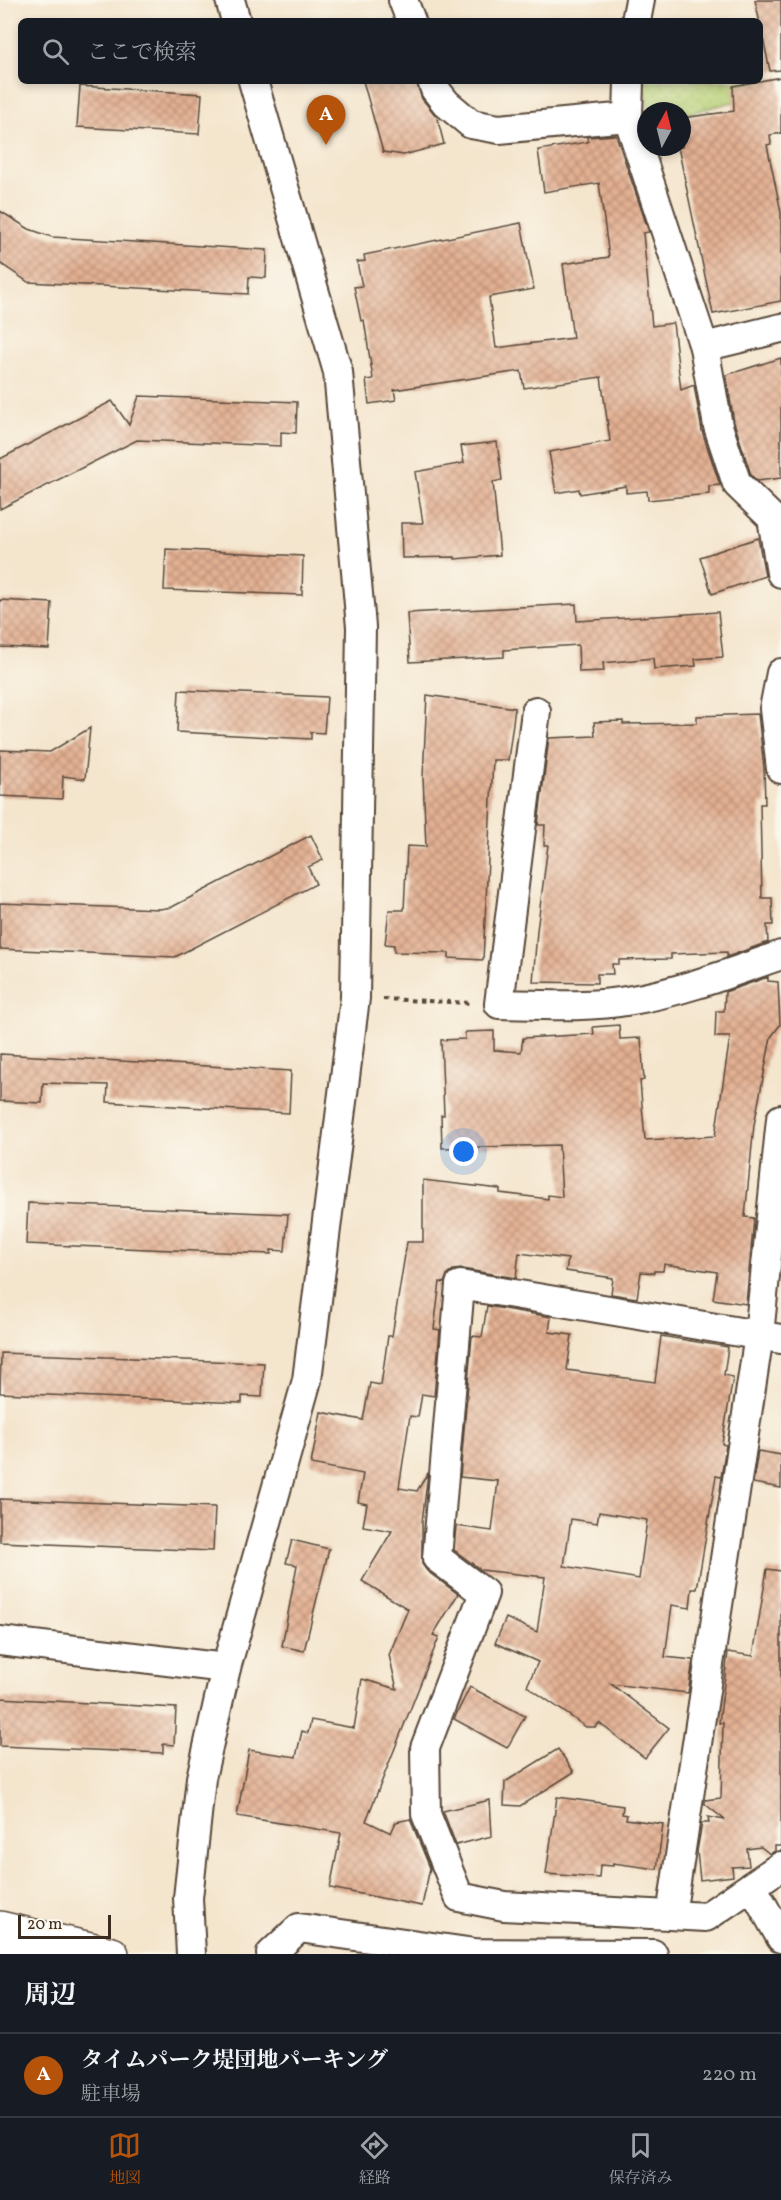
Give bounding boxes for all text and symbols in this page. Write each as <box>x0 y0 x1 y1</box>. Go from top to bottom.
search box <box>18 18 763 84</box>
icon: search <box>39 35 72 68</box>
text: ここで検索 <box>87 38 197 69</box>
pin: A <box>306 96 346 145</box>
north arrow <box>637 102 691 156</box>
your location <box>449 1137 478 1166</box>
scale bar <box>18 1912 111 1940</box>
text: 20 m <box>27 1914 62 1936</box>
text: 周辺 <box>24 1978 76 2014</box>
text: タイムパーク堤団地パーキング <box>81 2046 388 2077</box>
text: A <box>36 2061 51 2089</box>
text: 220 m <box>702 2061 757 2089</box>
text: 駐車場 <box>81 2081 141 2109</box>
tab: 地図 <box>108 2129 141 2190</box>
tab: 経路 <box>358 2129 391 2190</box>
tab: 保存済み <box>608 2129 672 2190</box>

